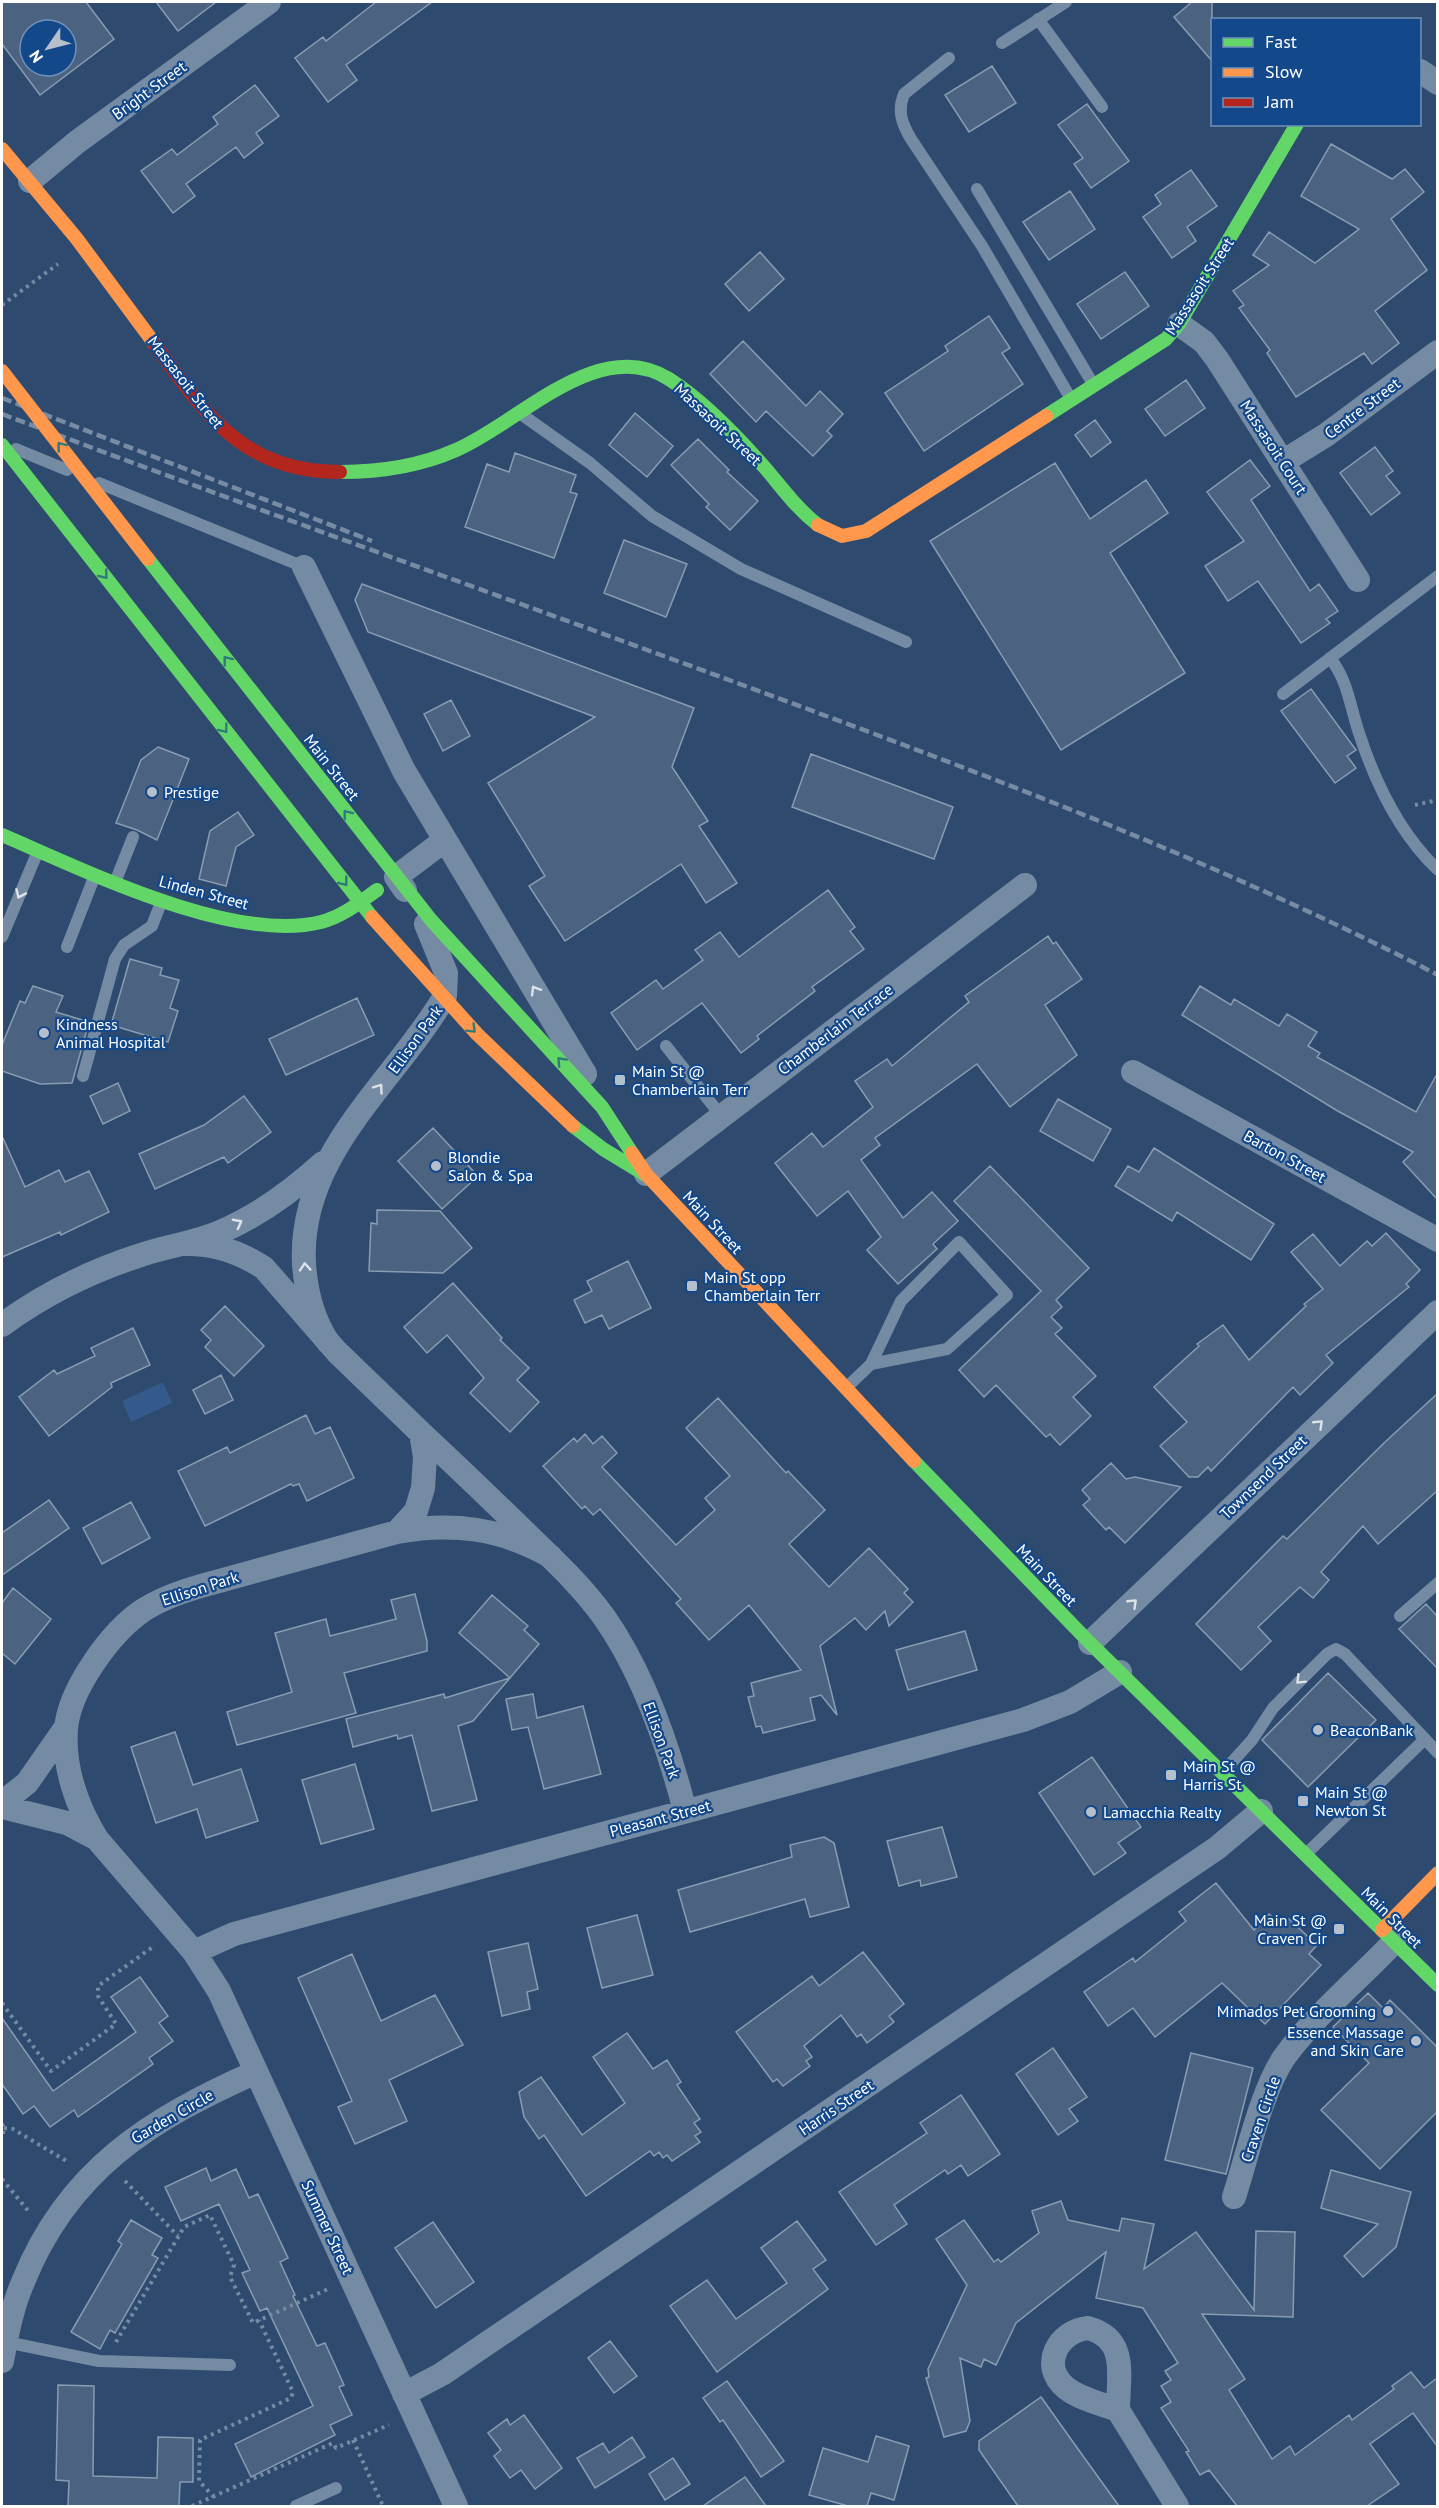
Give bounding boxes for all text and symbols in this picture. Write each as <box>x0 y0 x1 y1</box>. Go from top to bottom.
north arrow <box>18 18 78 78</box>
legend <box>1211 18 1421 126</box>
text: Fast <box>1265 30 1297 53</box>
text: N <box>25 47 47 67</box>
street label: Bright Street <box>108 56 191 124</box>
text: Slow <box>1265 60 1303 83</box>
text: Jam <box>1264 90 1294 113</box>
street label: Massasoit Street <box>1160 233 1238 338</box>
street label: Massasoit Street <box>144 332 229 433</box>
street label: Centre Street <box>1320 373 1404 443</box>
street label: Massasoit Street <box>670 378 766 470</box>
street label: Massasoit Court <box>1236 396 1312 498</box>
one-way arrow <box>57 442 68 453</box>
one-way arrow <box>97 568 108 579</box>
one-way arrow <box>224 656 235 667</box>
one-way arrow <box>216 722 227 733</box>
street label: Main Street <box>300 730 364 805</box>
place label: Prestige <box>164 782 219 802</box>
marker: Prestige <box>145 785 159 799</box>
one-way arrow <box>343 810 354 821</box>
street label: Linden Street <box>157 870 252 914</box>
one-way arrow <box>337 875 348 886</box>
one-way arrow <box>16 887 28 898</box>
street label: Chamberlain Terrace <box>773 979 897 1079</box>
one-way arrow <box>531 986 542 996</box>
street label: Ellison Park <box>383 1001 447 1077</box>
place label: Kindness Animal Hospital <box>56 1014 166 1052</box>
one-way arrow <box>465 1021 476 1032</box>
marker: Kindness Animal Hospital <box>37 1026 51 1040</box>
one-way arrow <box>557 1057 568 1068</box>
place label: Main St @ Chamberlain Terr <box>632 1061 749 1099</box>
marker: Main St @ Chamberlain Terr <box>613 1073 627 1087</box>
one-way arrow <box>372 1083 383 1094</box>
street label: Barton Street <box>1240 1125 1330 1187</box>
place label: Blondie Salon & Spa <box>448 1147 533 1185</box>
marker: Blondie Salon & Spa <box>429 1159 443 1173</box>
street label: Main Street <box>679 1186 748 1258</box>
one-way arrow <box>232 1219 243 1230</box>
one-way arrow <box>299 1262 312 1272</box>
place label: Main St opp Chamberlain Terr <box>704 1267 821 1305</box>
marker: Main St opp Chamberlain Terr <box>685 1279 699 1293</box>
one-way arrow <box>1312 1420 1322 1431</box>
street label: Townsend Street <box>1215 1430 1311 1523</box>
street label: Main Street <box>1012 1540 1082 1611</box>
street label: Ellison Park <box>159 1566 241 1610</box>
one-way arrow <box>1125 1599 1136 1610</box>
one-way arrow <box>1296 1674 1307 1684</box>
street label: Ellison Park <box>639 1699 685 1781</box>
place label: BeaconBank <box>1330 1720 1414 1740</box>
marker: BeaconBank <box>1311 1723 1325 1737</box>
place label: Main St @ Harris St <box>1183 1756 1256 1794</box>
marker: Main St @ Harris St <box>1164 1768 1178 1782</box>
place label: Main St @ Newton St <box>1315 1782 1388 1820</box>
marker: Main St @ Newton St <box>1296 1794 1310 1808</box>
street label: Pleasant Street <box>607 1795 713 1841</box>
place label: Lamacchia Realty <box>1103 1802 1222 1822</box>
marker: Lamacchia Realty <box>1084 1805 1098 1819</box>
street label: Main Street <box>1357 1882 1427 1952</box>
place label: Main St @ Craven Cir <box>1254 1910 1328 1948</box>
marker: Main St @ Craven Cir <box>1332 1922 1346 1936</box>
place label: Mimados Pet Grooming <box>1217 2001 1376 2021</box>
marker: Mimados Pet Grooming <box>1381 2004 1395 2018</box>
place label: Essence Massage and Skin Care <box>1287 2022 1404 2060</box>
marker: Essence Massage and Skin Care <box>1409 2034 1423 2048</box>
street label: Craven Circle <box>1236 2073 1284 2165</box>
street label: Harris Street <box>795 2074 878 2139</box>
street label: Garden Circle <box>127 2084 217 2148</box>
street label: Summer Street <box>297 2177 359 2278</box>

